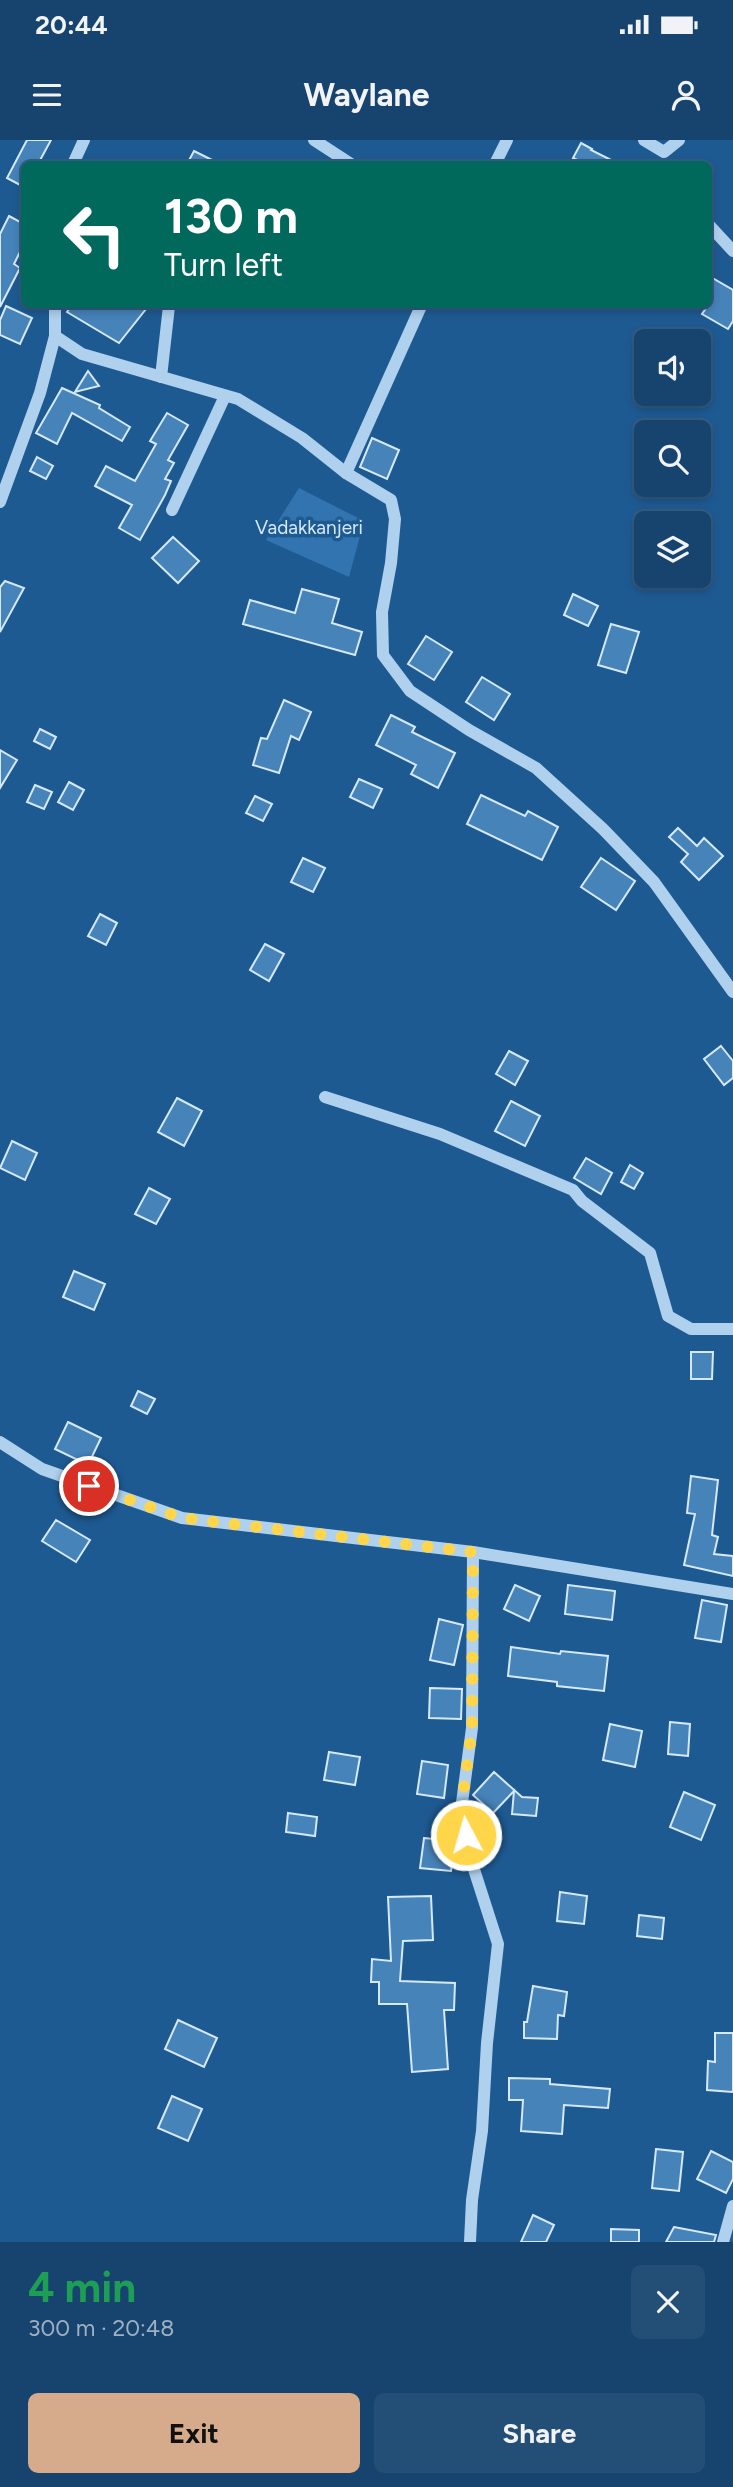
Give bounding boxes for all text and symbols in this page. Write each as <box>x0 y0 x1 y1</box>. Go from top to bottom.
text: 20:44 <box>35 9 108 41</box>
icon: menu <box>28 76 66 114</box>
text: Waylane <box>303 76 430 114</box>
icon: person <box>667 76 705 114</box>
text: 130 m <box>164 186 298 245</box>
icon: left <box>49 189 140 280</box>
text: Turn left <box>164 246 283 284</box>
map controls <box>634 329 711 588</box>
button: sound <box>634 329 711 406</box>
button: search <box>634 420 711 497</box>
button: layers <box>634 511 711 588</box>
park label: Vadakkanjeri <box>255 516 363 539</box>
pin <box>59 1456 119 1516</box>
icon: arrive <box>70 1467 108 1505</box>
position arrow <box>429 1798 503 1872</box>
text: 4 min <box>28 2262 136 2313</box>
button: close <box>631 2265 705 2339</box>
text: 300 m · 20:48 <box>28 2314 174 2342</box>
button: Exit <box>28 2393 360 2473</box>
button: Share <box>374 2393 705 2473</box>

